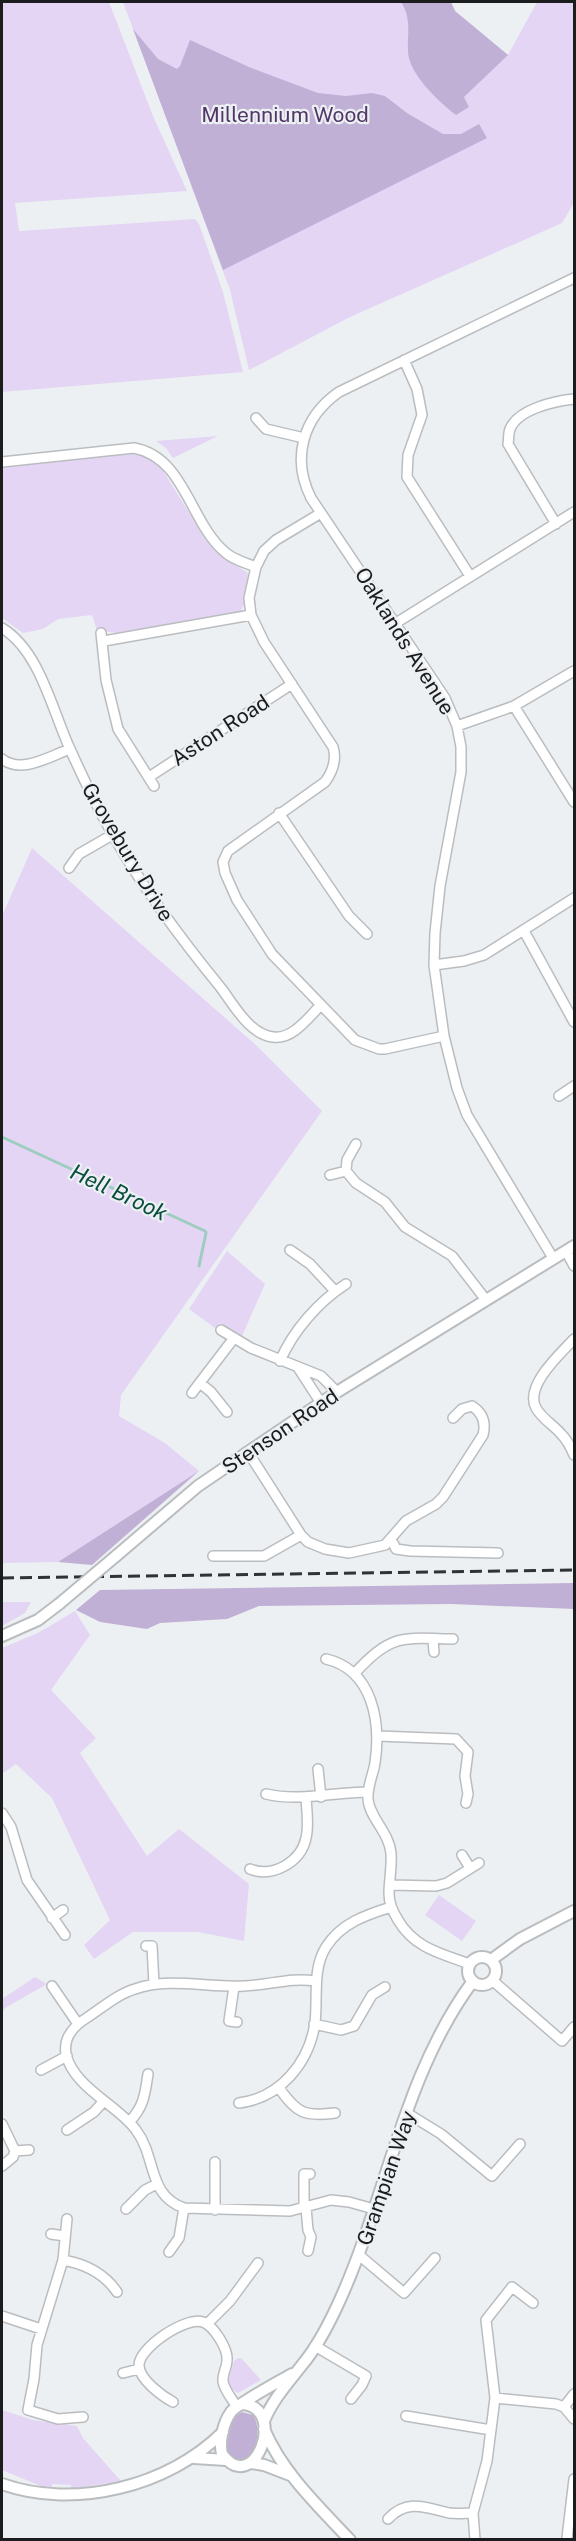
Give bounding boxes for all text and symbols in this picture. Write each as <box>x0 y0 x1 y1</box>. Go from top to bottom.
park label: Millennium Wood <box>201 102 369 127</box>
street label: Oaklands Avenue <box>350 563 460 719</box>
street label: Aston Road <box>166 689 274 771</box>
street label: Grovebury Drive <box>77 778 179 926</box>
water label: Hell Brook <box>66 1158 172 1226</box>
street label: Stenson Road <box>217 1383 343 1479</box>
street label: Grampian Way <box>351 2107 421 2249</box>

